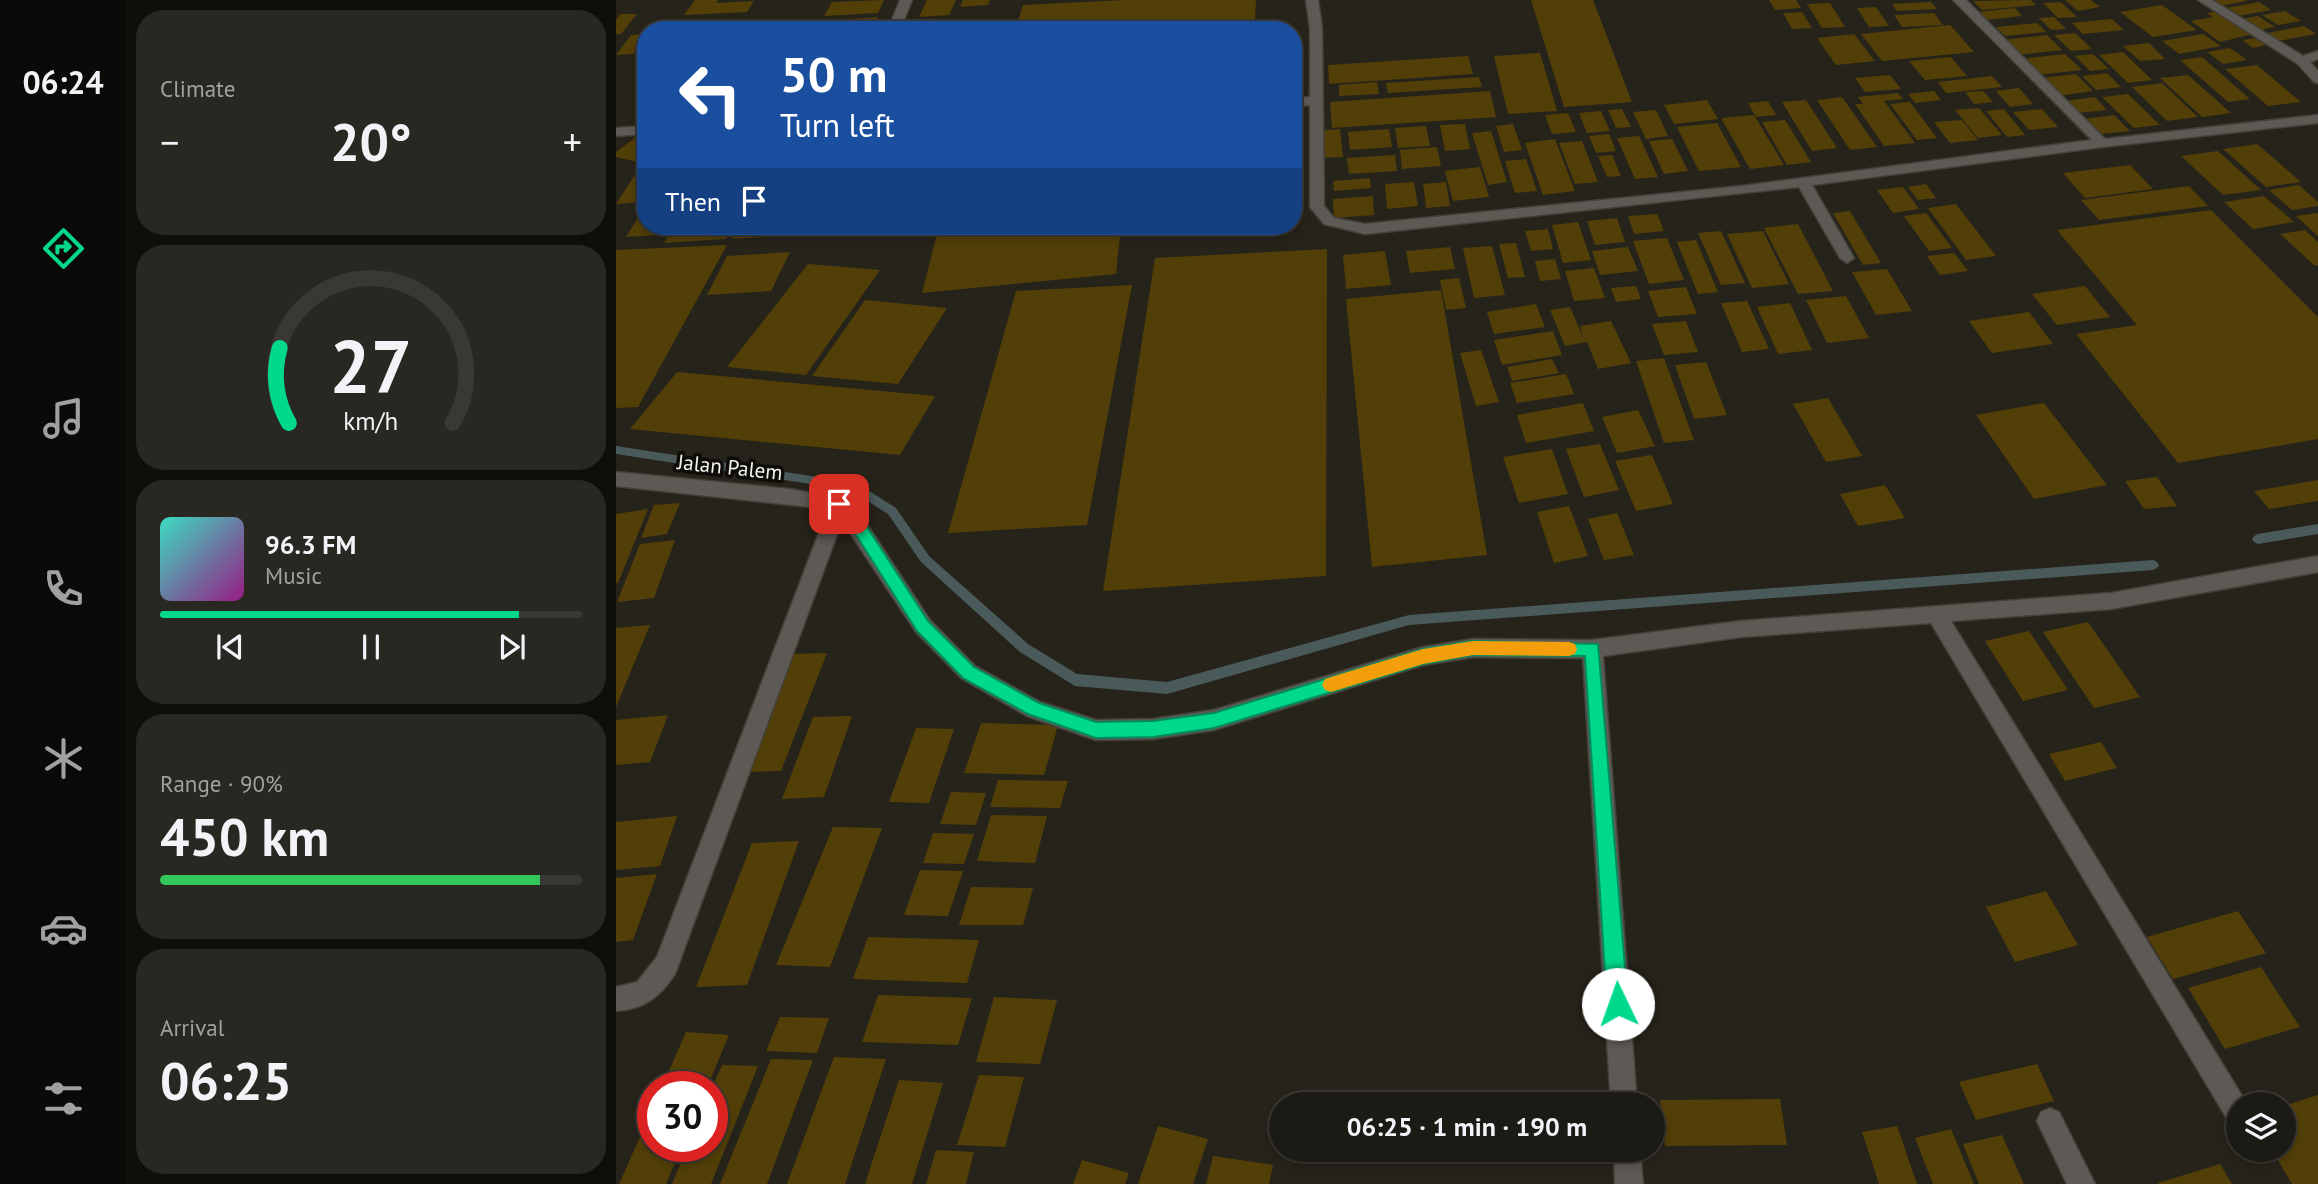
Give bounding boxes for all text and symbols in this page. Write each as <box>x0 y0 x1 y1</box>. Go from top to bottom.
text: 50 m <box>780 42 887 106</box>
icon: left <box>665 49 756 140</box>
text: 06:24 <box>22 61 104 103</box>
text: Climate <box>160 74 235 103</box>
text: Turn left <box>780 104 895 146</box>
text: 20° <box>330 108 412 175</box>
text: − <box>160 117 179 166</box>
text: + <box>563 117 582 166</box>
icon: arrive <box>735 182 773 220</box>
text: Then <box>665 185 721 218</box>
icon: directions <box>39 224 88 273</box>
text: 27 <box>330 320 412 414</box>
icon: music <box>39 394 88 443</box>
text: km/h <box>344 405 398 437</box>
street label: Jalan Palem <box>675 448 784 486</box>
pin <box>809 474 869 534</box>
icon: arrive <box>820 485 858 523</box>
text: 96.3 FM <box>265 528 356 561</box>
text: Music <box>265 561 322 590</box>
icon: phone <box>39 564 88 613</box>
icon: previous <box>211 628 249 666</box>
icon: pause <box>352 628 390 666</box>
icon: next <box>493 628 531 666</box>
icon: climate <box>39 734 88 783</box>
text: Range · 90% <box>160 769 283 798</box>
text: 450 km <box>160 803 329 870</box>
icon: car <box>39 904 88 953</box>
position arrow <box>1581 967 1655 1041</box>
text: Arrival <box>160 1013 224 1042</box>
text: 06:25 <box>160 1047 292 1114</box>
speed limit sign: 30 <box>637 1071 728 1162</box>
icon: filters <box>39 1074 88 1123</box>
map controls <box>2226 1092 2296 1162</box>
button: layers <box>2226 1092 2296 1162</box>
text: 06:25 · 1 min · 190 m <box>1347 1110 1587 1143</box>

